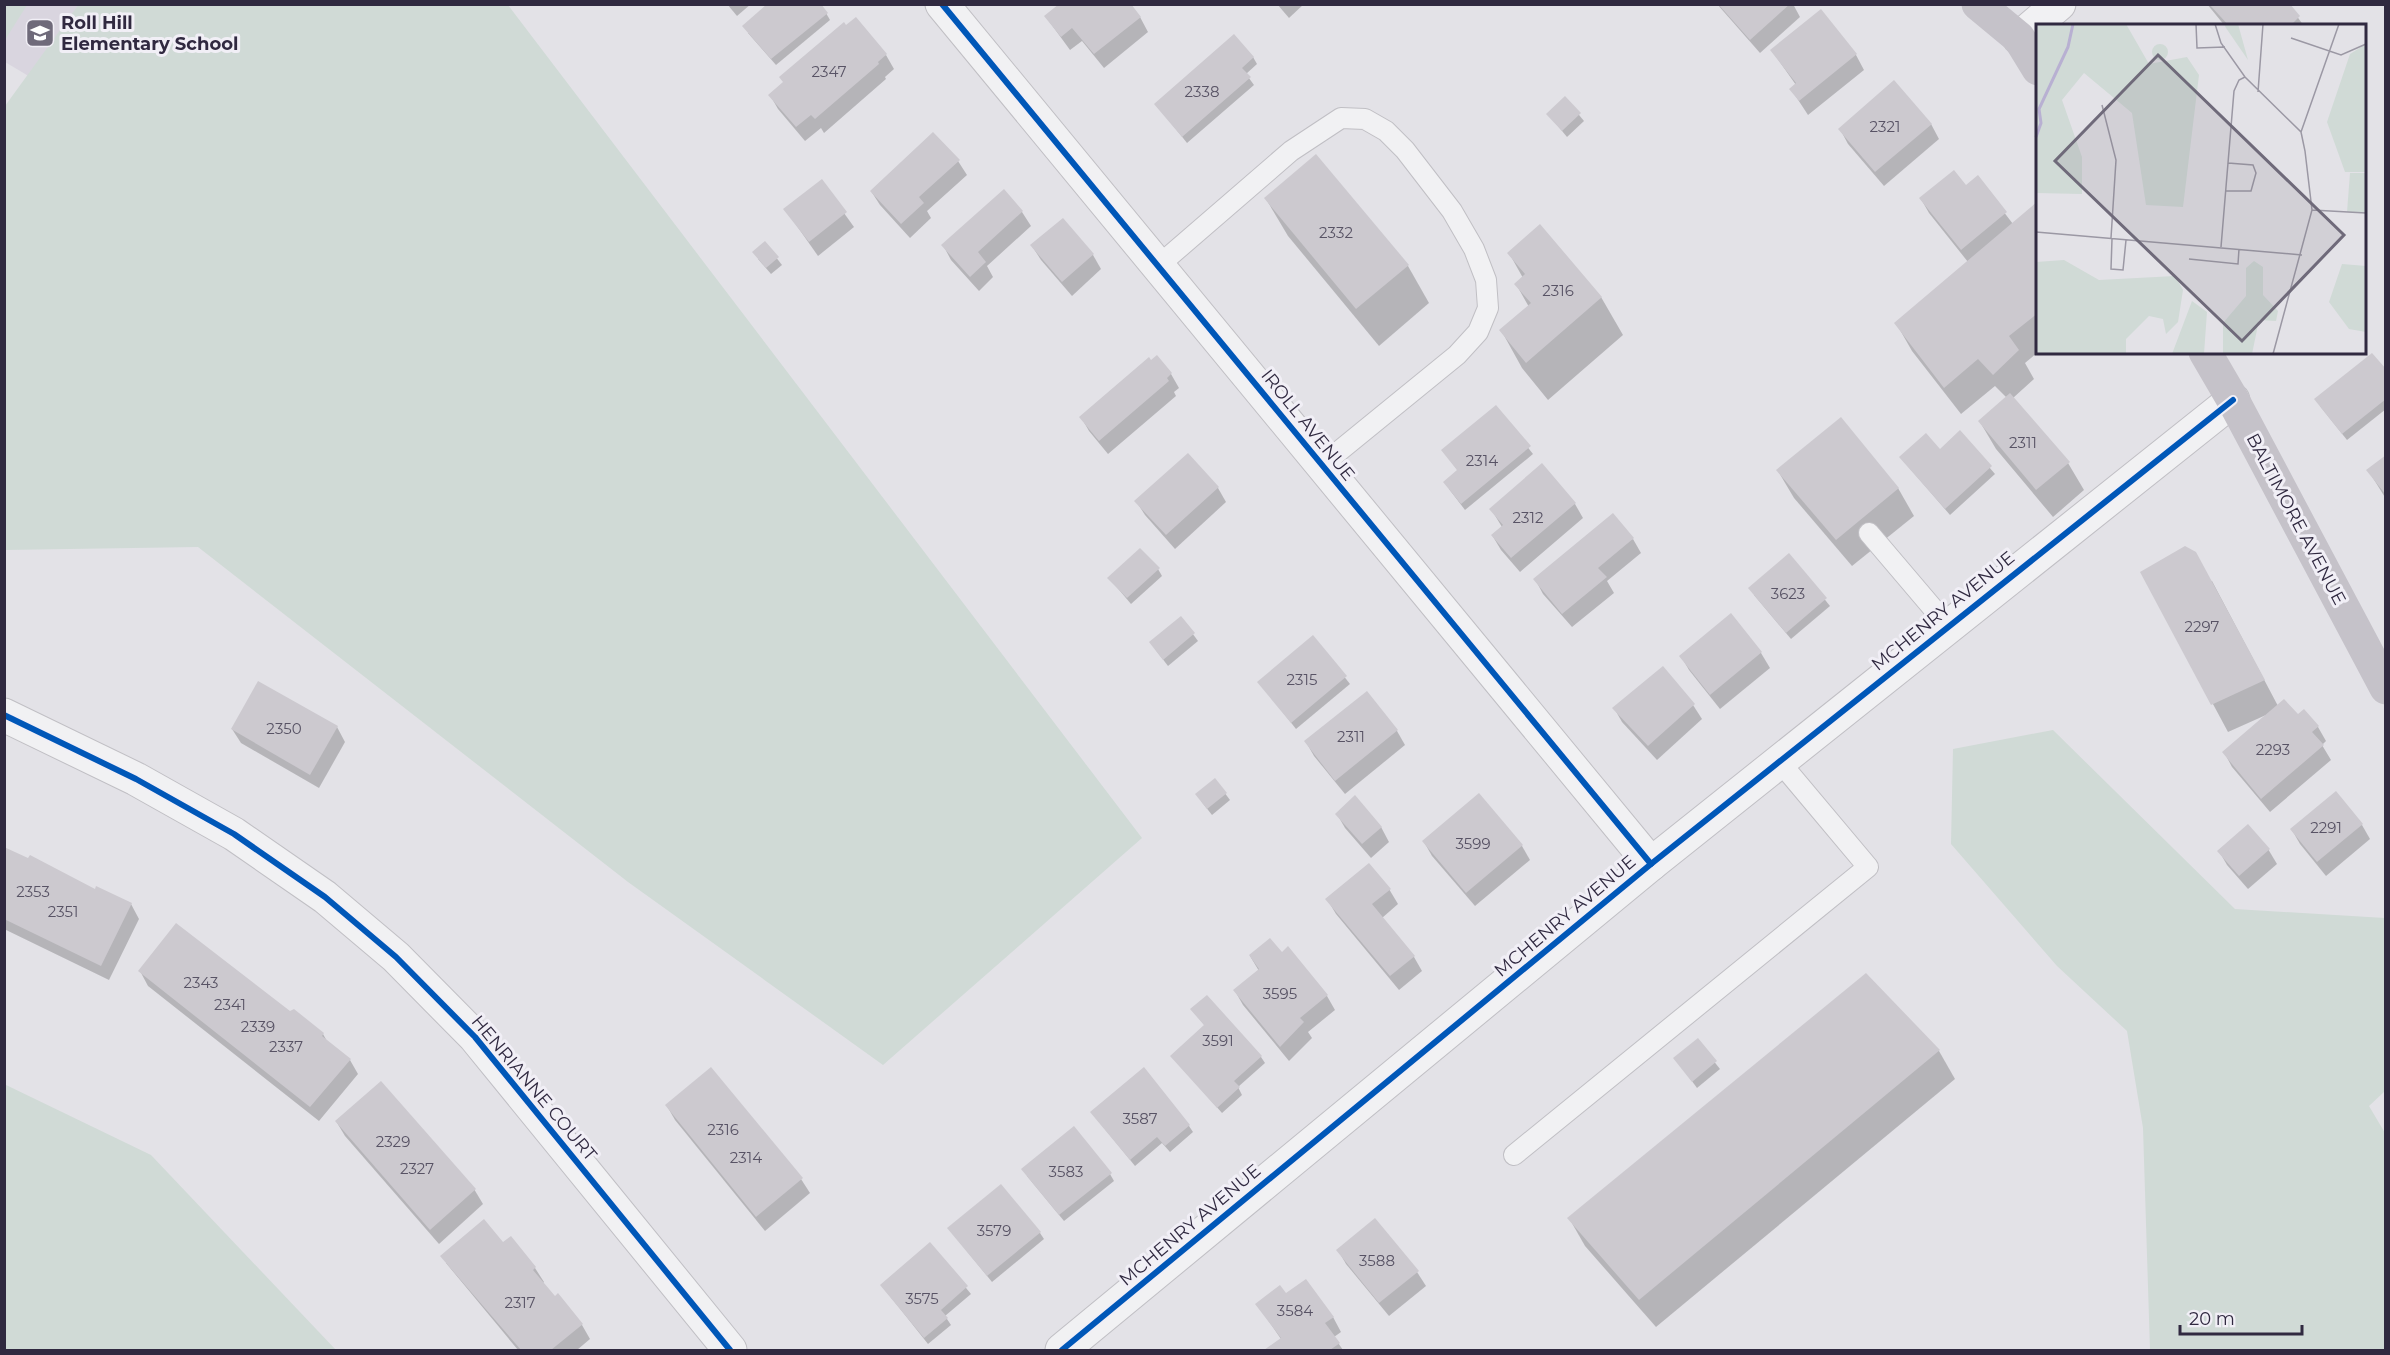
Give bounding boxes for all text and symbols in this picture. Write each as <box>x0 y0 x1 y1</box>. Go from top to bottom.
place label: Roll Hill Elementary School <box>61 12 238 55</box>
school or university icon: Roll Hill Elementary School <box>24 17 56 49</box>
inset map <box>2036 24 2366 354</box>
house number: 2347 <box>812 62 847 81</box>
house number: 2338 <box>1185 82 1219 101</box>
house number: 2321 <box>1870 117 1900 136</box>
house number: 2332 <box>1319 223 1353 242</box>
house number: 2316 <box>1542 281 1574 300</box>
street label: IROLL AVENUE <box>1256 365 1360 485</box>
street label: BALTIMORE AVENUE <box>2241 430 2351 608</box>
house number: 2311 <box>2009 433 2037 452</box>
house number: 2314 <box>1466 451 1498 470</box>
house number: 2312 <box>1513 508 1543 527</box>
street label: MCHENRY AVENUE <box>1867 547 2019 675</box>
house number: 3623 <box>1771 584 1805 603</box>
house number: 2297 <box>2185 617 2220 636</box>
house number: 2315 <box>1287 670 1317 689</box>
house number: 2350 <box>266 719 302 738</box>
house number: 2311 <box>1337 727 1365 746</box>
house number: 2293 <box>2256 740 2290 759</box>
house number: 2291 <box>2310 818 2342 837</box>
house number: 3599 <box>1455 834 1491 853</box>
street label: MCHENRY AVENUE <box>1490 850 1640 982</box>
house number: 2353 <box>16 882 50 901</box>
house number: 2351 <box>48 902 78 921</box>
house number: 2343 <box>183 973 219 992</box>
house number: 3595 <box>1263 984 1297 1003</box>
house number: 2341 <box>214 995 246 1014</box>
street label: HENRIANNE COURT <box>467 1011 602 1166</box>
house number: 2339 <box>241 1017 275 1036</box>
house number: 3591 <box>1202 1031 1234 1050</box>
house number: 2337 <box>269 1037 303 1056</box>
house number: 3587 <box>1122 1109 1158 1128</box>
house number: 2316 <box>707 1120 739 1139</box>
house number: 2329 <box>376 1132 410 1151</box>
house number: 2314 <box>730 1148 762 1167</box>
house number: 2327 <box>400 1159 434 1178</box>
street label: MCHENRY AVENUE <box>1115 1159 1265 1291</box>
house number: 3583 <box>1049 1162 1083 1181</box>
house number: 3579 <box>977 1221 1011 1240</box>
house number: 3588 <box>1359 1251 1395 1270</box>
house number: 3575 <box>905 1289 939 1308</box>
house number: 2317 <box>504 1293 536 1312</box>
scale bar <box>2180 1298 2302 1336</box>
house number: 3584 <box>1277 1301 1313 1320</box>
text: 20 m <box>2189 1308 2235 1330</box>

